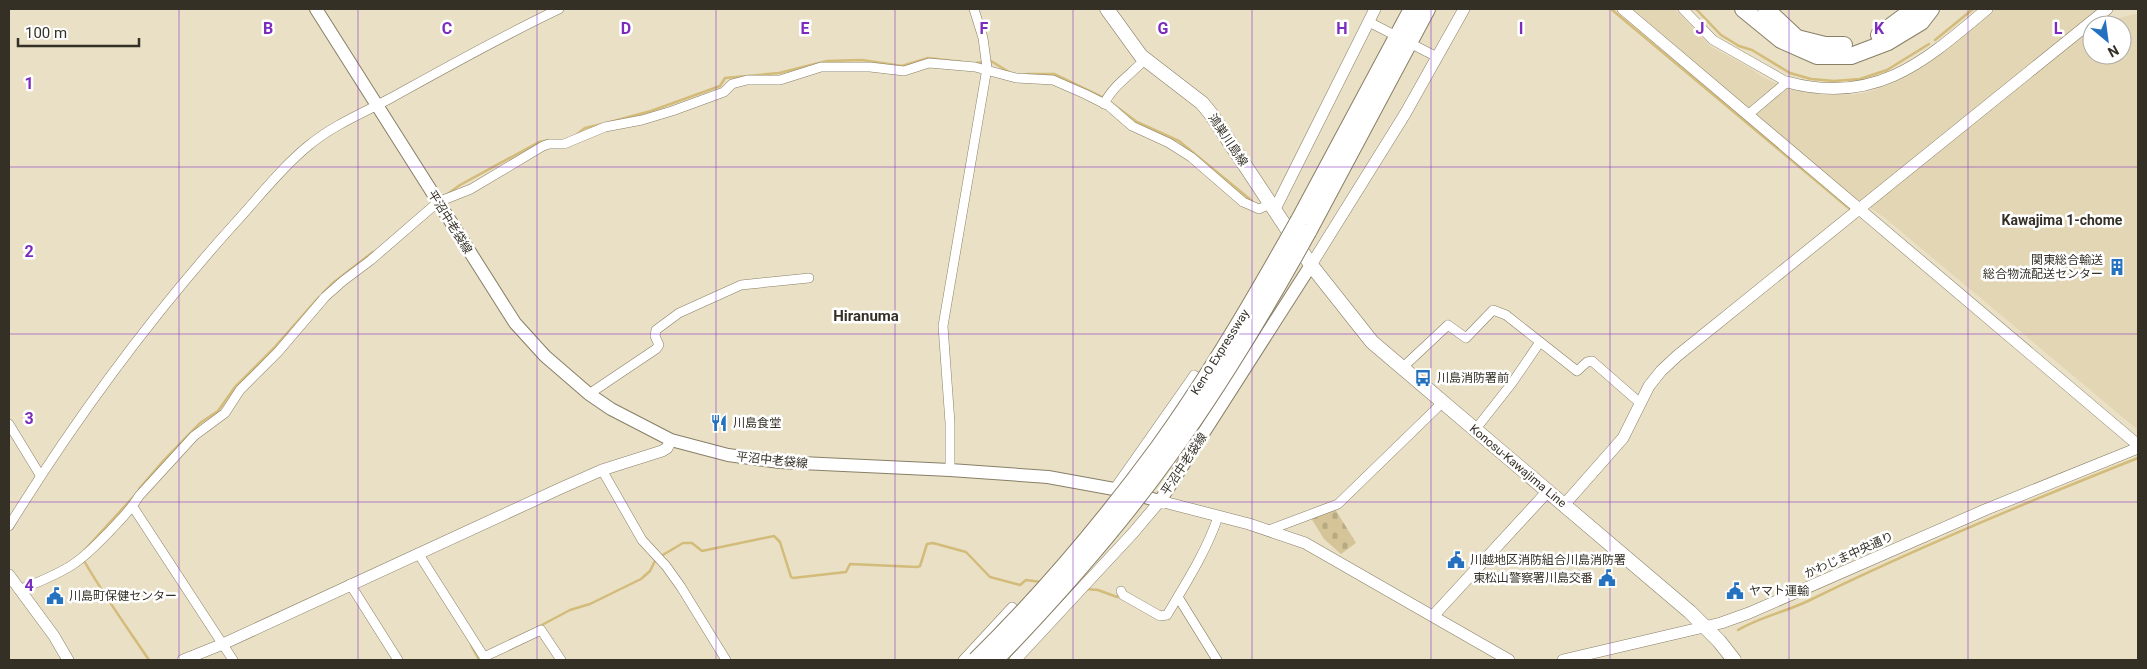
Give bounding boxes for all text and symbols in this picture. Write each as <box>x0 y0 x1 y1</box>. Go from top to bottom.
scale bar <box>18 15 139 47</box>
north arrow <box>2082 15 2132 65</box>
text: B <box>263 19 273 38</box>
text: C <box>442 19 452 38</box>
text: D <box>621 19 631 38</box>
text: E <box>801 19 810 38</box>
text: F <box>980 19 989 38</box>
text: G <box>1158 19 1169 38</box>
text: H <box>1336 19 1348 38</box>
text: I <box>1519 19 1523 38</box>
text: J <box>1696 19 1704 38</box>
text: K <box>1874 19 1885 38</box>
text: L <box>2054 19 2063 38</box>
text: 100 m <box>25 24 67 42</box>
text: N <box>2105 42 2122 61</box>
text: 1 <box>24 74 34 93</box>
street label: 鴻巣川島線 <box>1205 111 1251 169</box>
street label: 平沼中老袋線 <box>425 188 475 256</box>
district label: Kawajima 1-chome <box>2002 212 2123 228</box>
text: 2 <box>24 242 34 261</box>
place label: 関東総合輸送 総合物流配送センター <box>1983 253 2103 281</box>
building icon: 関東総合輸送 総合物流配送センター <box>2107 257 2127 277</box>
street label: Ken-O Expressway <box>1188 306 1252 397</box>
district label: Hiranuma <box>833 307 899 325</box>
bus stop icon: 川島消防署前 <box>1413 368 1433 388</box>
place label: 川島消防署前 <box>1437 371 1509 385</box>
text: 3 <box>24 409 34 428</box>
restaurant icon: 川島食堂 <box>709 413 729 433</box>
place label: 川島食堂 <box>733 416 781 430</box>
street label: Konosu-Kawajima Line <box>1467 422 1569 510</box>
street label: 平沼中老袋線 <box>1158 430 1210 498</box>
street label: 平沼中老袋線 <box>735 449 809 471</box>
street label: かわじま中央通り <box>1802 529 1896 581</box>
public building icon: 川越地区消防組合川島消防署 <box>1446 550 1466 570</box>
place label: 川越地区消防組合川島消防署 <box>1470 553 1626 567</box>
public building icon: 東松山警察署川島交番 <box>1597 568 1617 588</box>
place label: 東松山警察署川島交番 <box>1473 571 1593 585</box>
text: 4 <box>24 576 34 595</box>
public building icon: ヤマト運輸 <box>1725 581 1745 601</box>
place label: ヤマト運輸 <box>1749 584 1809 598</box>
public building icon: 川島町保健センター <box>45 586 65 606</box>
place label: 川島町保健センター <box>69 589 177 603</box>

